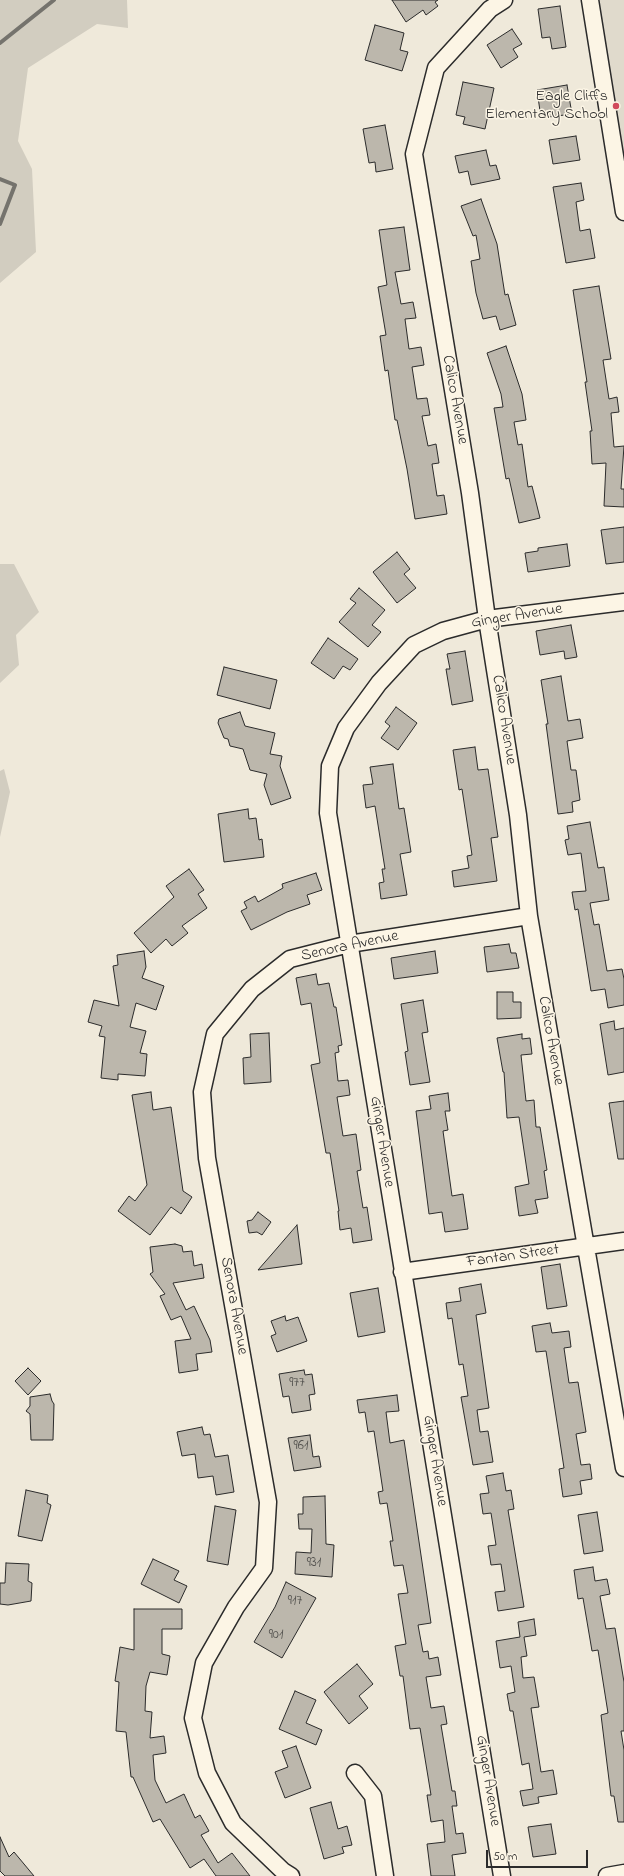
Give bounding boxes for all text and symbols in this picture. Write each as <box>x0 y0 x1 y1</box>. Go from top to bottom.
place label: Eagle Cliffs Elementary School <box>485 87 608 125</box>
marker: Eagle Cliffs Elementary School <box>611 101 621 111</box>
street label: Calico Avenue <box>437 354 471 446</box>
street label: Ginger Avenue <box>470 600 564 634</box>
street label: Calico Avenue <box>486 674 520 766</box>
street label: Senora Avenue <box>300 927 400 967</box>
street label: Calico Avenue <box>533 995 567 1087</box>
street label: Ginger Avenue <box>364 1095 398 1189</box>
street label: Fantan Street <box>466 1241 560 1273</box>
street label: Senora Avenue <box>215 1256 251 1356</box>
house number: 977 <box>289 1376 305 1392</box>
street label: Ginger Avenue <box>417 1414 451 1508</box>
house number: 961 <box>294 1439 308 1455</box>
house number: 931 <box>307 1556 321 1572</box>
house number: 917 <box>288 1594 302 1610</box>
house number: 901 <box>269 1628 283 1644</box>
street label: Ginger Avenue <box>470 1734 504 1828</box>
scale bar <box>488 1842 590 1868</box>
text: 50 m <box>493 1848 517 1866</box>

